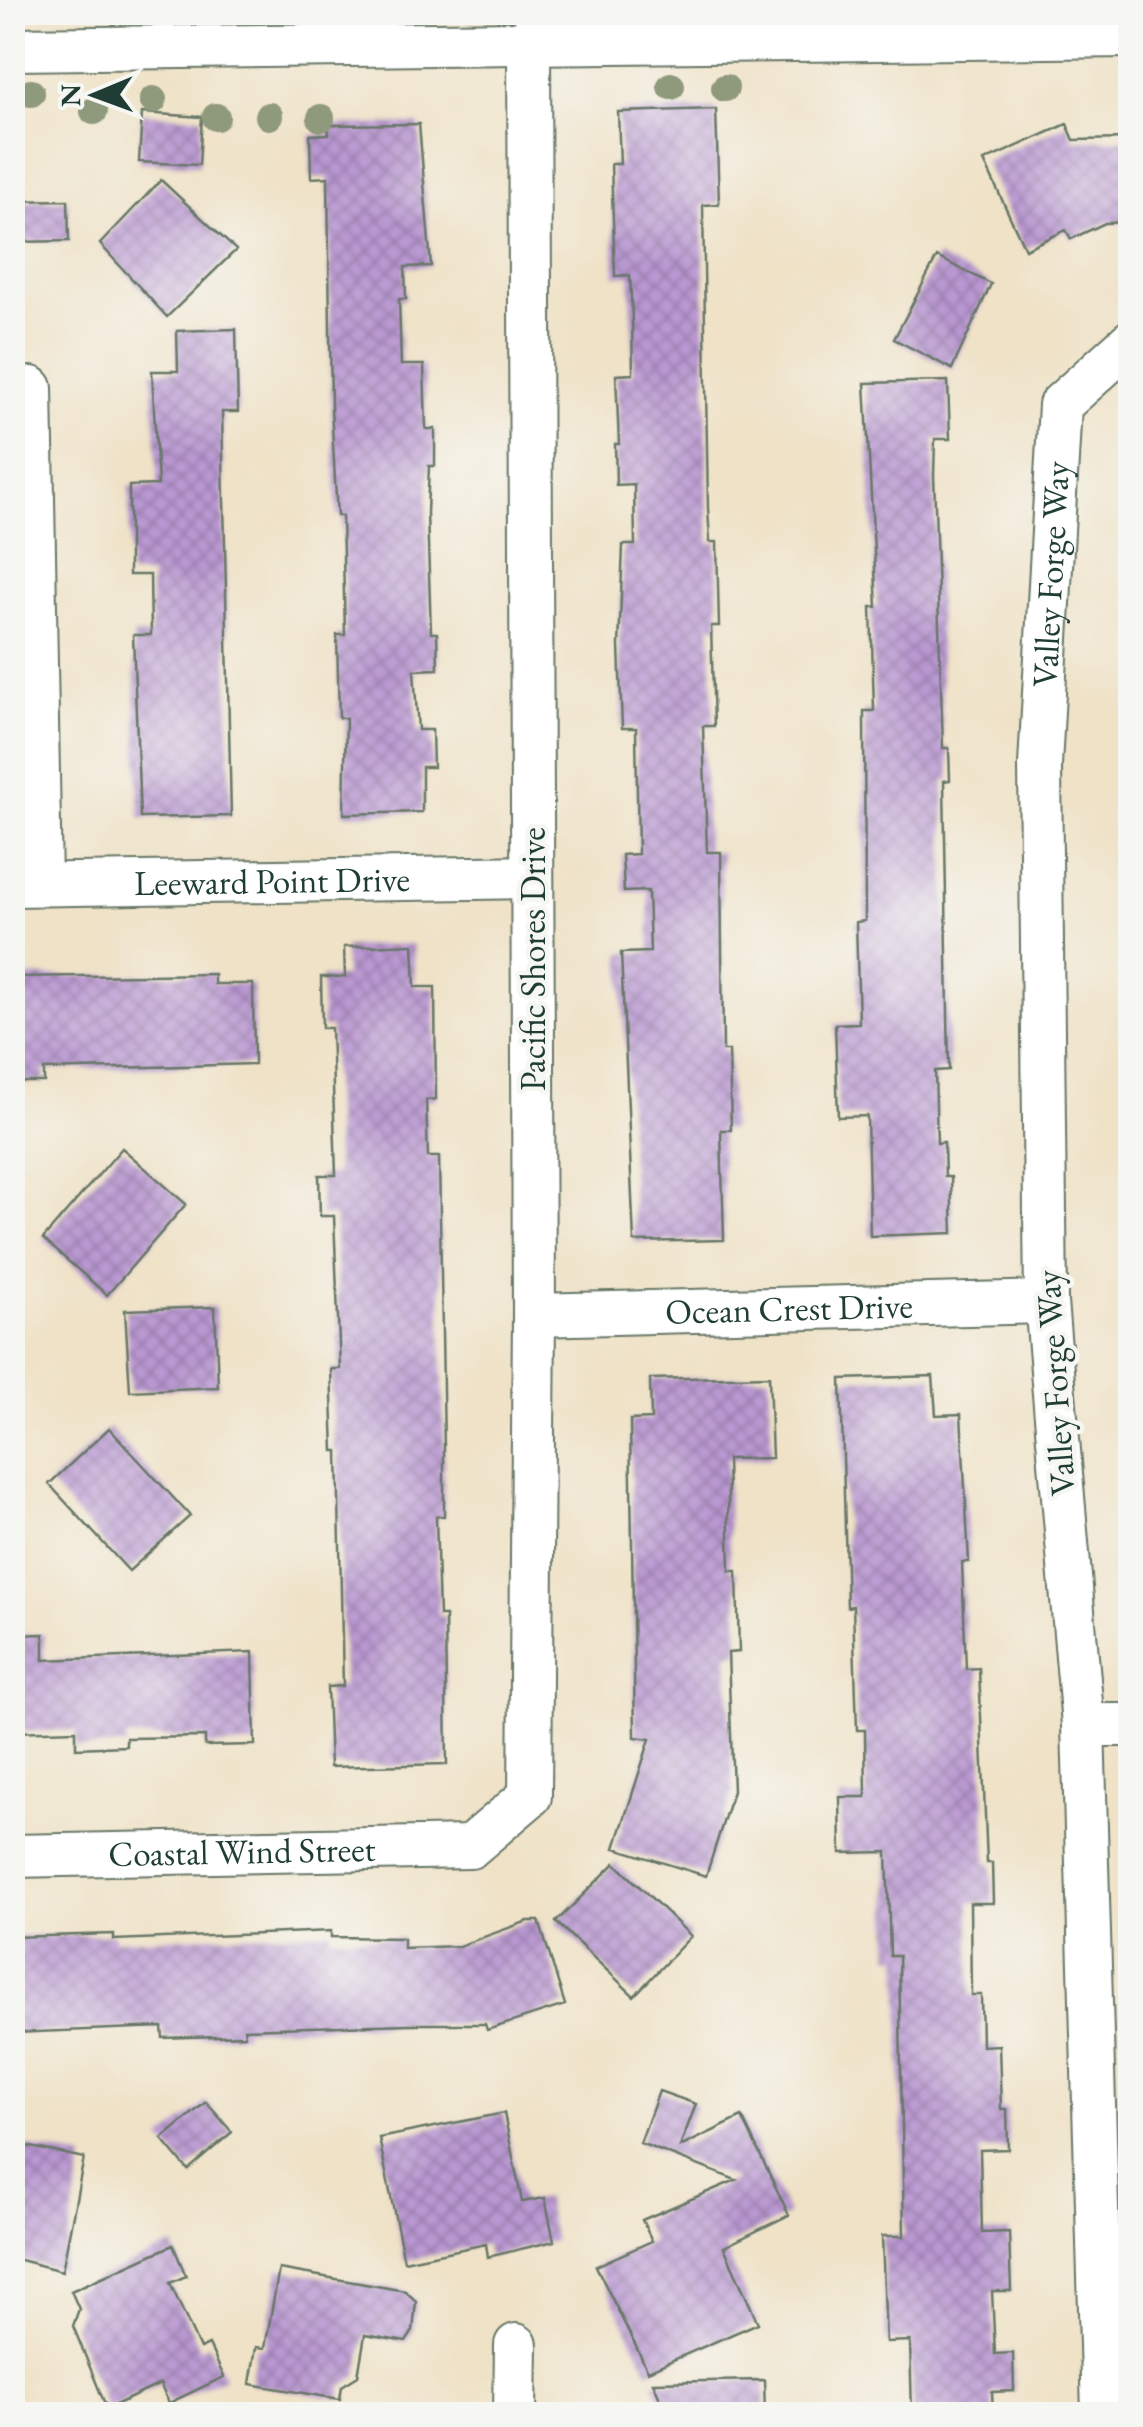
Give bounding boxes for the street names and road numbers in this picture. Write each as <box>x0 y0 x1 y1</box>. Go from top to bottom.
street label: Valley Forge Way <box>1021 459 1079 688</box>
street label: Pacific Shores Drive <box>510 827 555 1091</box>
street label: Leeward Point Drive <box>134 856 410 905</box>
street label: Valley Forge Way <box>1024 1268 1085 1497</box>
street label: Ocean Crest Drive <box>665 1282 913 1334</box>
street label: Coastal Wind Street <box>108 1826 376 1876</box>

